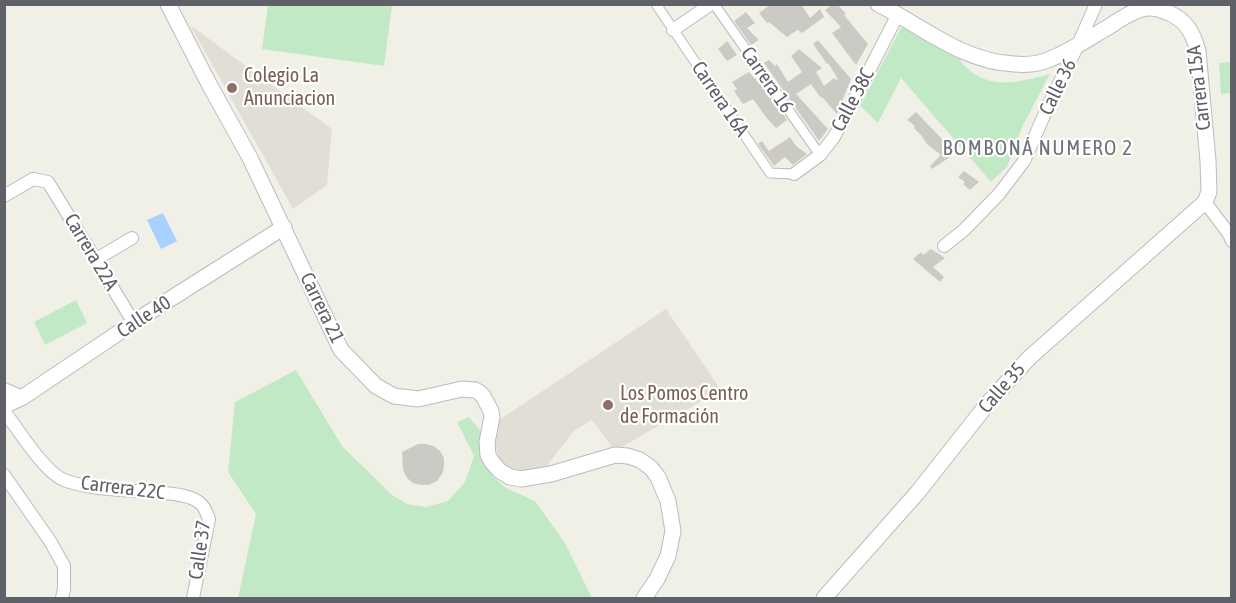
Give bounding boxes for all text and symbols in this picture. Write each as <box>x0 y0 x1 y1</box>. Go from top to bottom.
street label: Carrera 16 <box>736 42 798 118</box>
street label: Carrera 15A <box>1182 44 1216 132</box>
street label: Calle 36 <box>1034 55 1082 119</box>
street label: Carrera 16A <box>686 57 754 141</box>
place label: Colegio La Anunciacion <box>244 64 335 111</box>
street label: Calle 38C <box>826 64 880 136</box>
marker: Colegio La Anunciacion <box>225 81 239 95</box>
district label: BOMBONÁ NUMERO 2 <box>942 135 1134 161</box>
street label: Carrera 22A <box>59 209 123 295</box>
street label: Carrera 21 <box>295 269 349 347</box>
street label: Calle 40 <box>113 291 175 343</box>
street label: Calle 35 <box>973 358 1031 418</box>
place label: Los Pomos Centro de Formación <box>620 382 748 429</box>
marker: Los Pomos Centro de Formación <box>601 398 615 412</box>
street label: Carrera 22C <box>80 471 166 505</box>
street label: Calle 37 <box>184 519 216 581</box>

